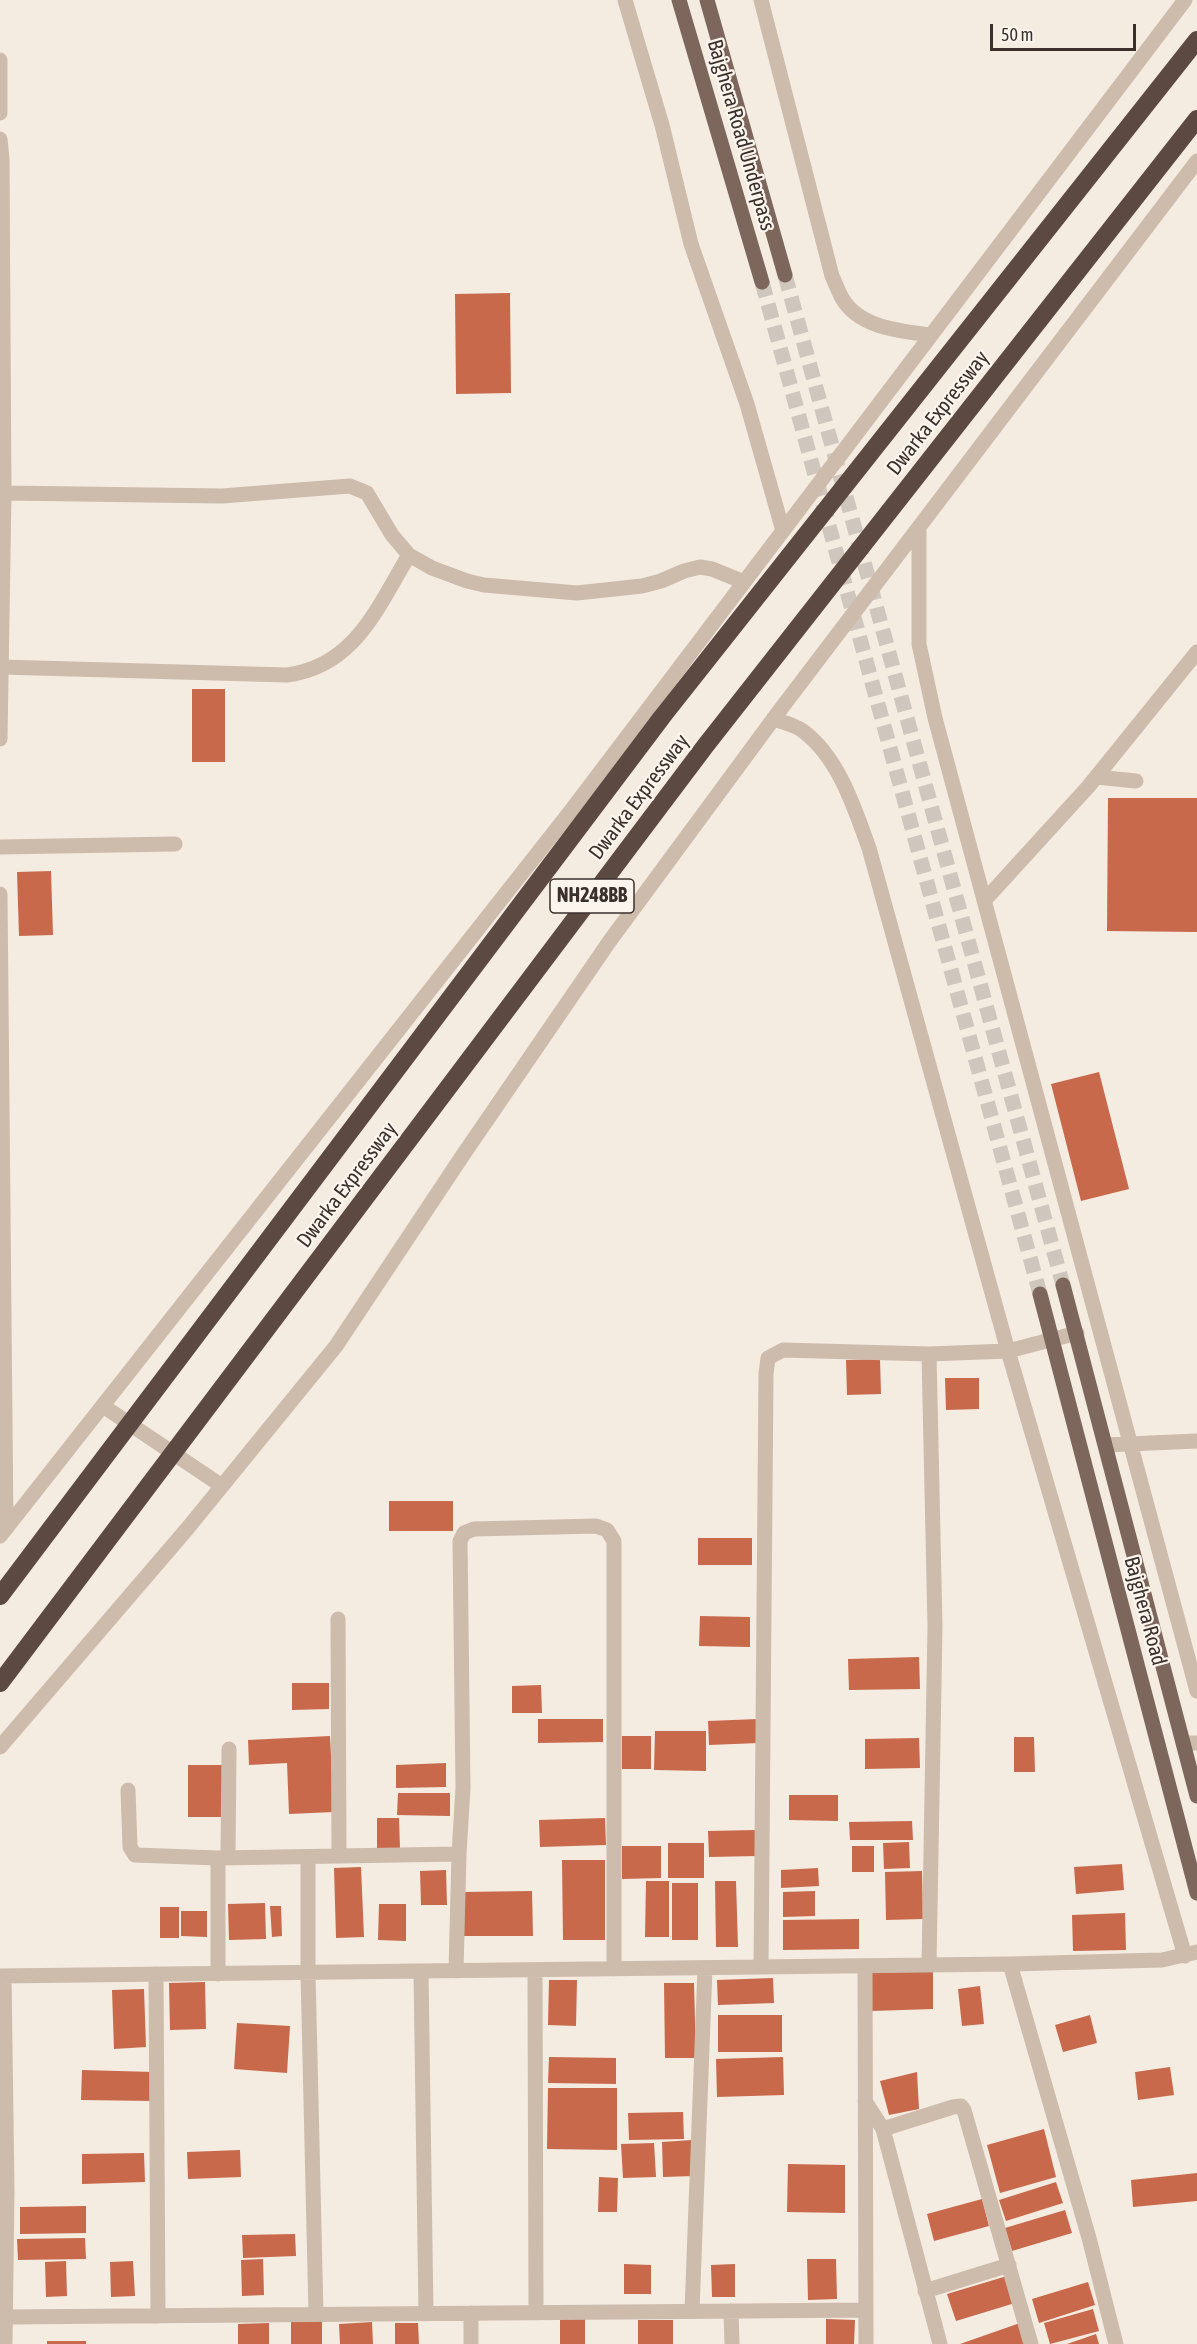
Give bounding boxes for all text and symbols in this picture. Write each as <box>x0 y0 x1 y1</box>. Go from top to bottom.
scale bar <box>993 12 1138 50</box>
text: 50 m <box>1001 24 1033 45</box>
street label: Bajghera Road Underpass <box>702 37 780 233</box>
street label: Dwarka Expressway <box>882 346 994 480</box>
street label: Dwarka Expressway <box>584 729 694 865</box>
road number: NH248BB <box>550 879 634 913</box>
street label: Dwarka Expressway <box>292 1117 402 1253</box>
street label: Bajghera Road <box>1118 1554 1172 1668</box>

